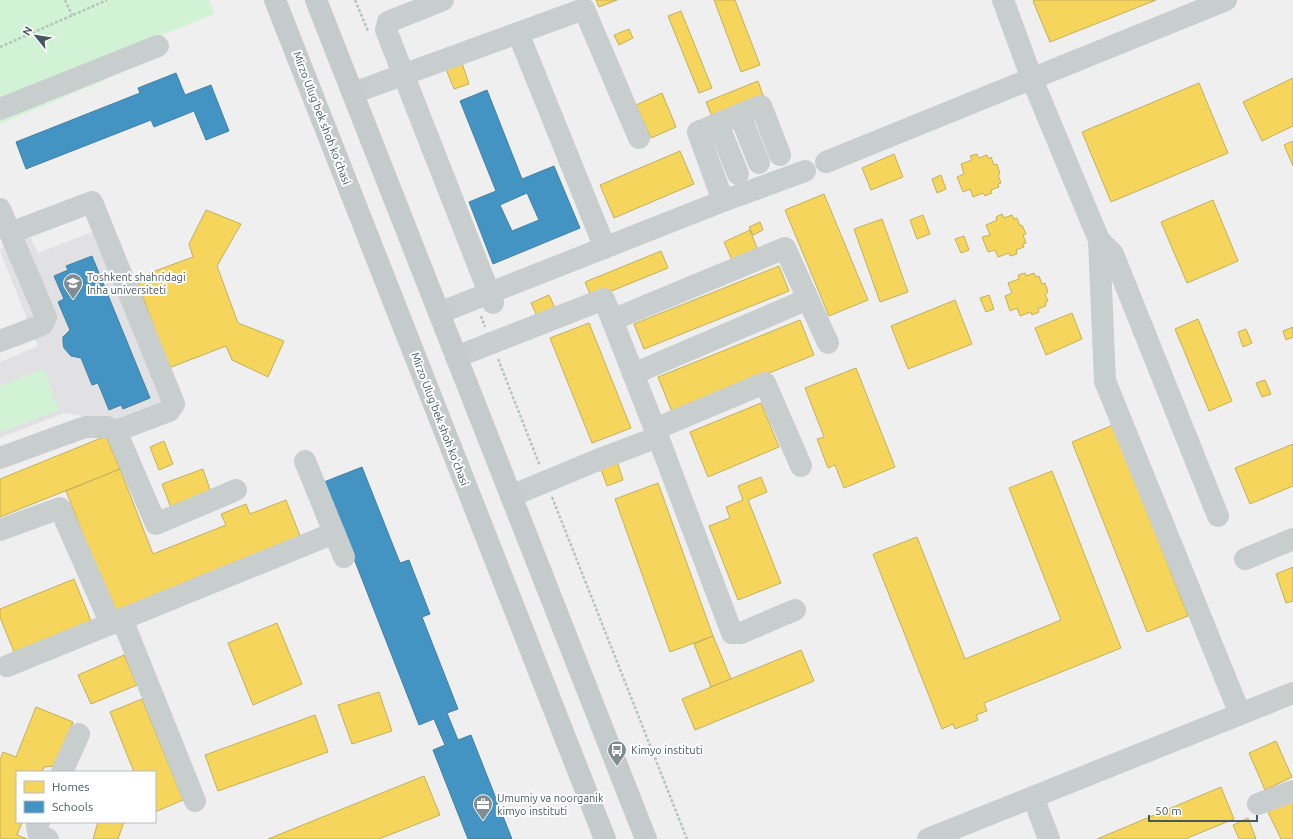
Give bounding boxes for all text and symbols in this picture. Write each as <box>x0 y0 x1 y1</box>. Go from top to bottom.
north arrow <box>16 16 56 56</box>
text: N <box>20 24 35 38</box>
street label: Mirzo Ulug'bek shoh ko'chasi <box>291 50 353 186</box>
place label: Toshkent shahridagi Inha universiteti <box>87 271 186 296</box>
school or university icon: Toshkent shahridagi Inha universiteti <box>62 272 84 300</box>
street label: Mirzo Ulug'bek shoh ko'chasi <box>409 351 471 487</box>
bus stop icon: Kimyo instituti <box>606 739 628 767</box>
place label: Kimyo instituti <box>631 744 703 756</box>
legend <box>16 771 156 823</box>
text: Homes <box>52 780 90 793</box>
place label: Umumiy va noorganik kimyo instituti <box>497 792 604 817</box>
office icon: Umumiy va noorganik kimyo instituti <box>472 793 494 821</box>
scale bar <box>1149 797 1257 823</box>
text: Schools <box>52 800 93 813</box>
text: 50 m <box>1155 804 1182 817</box>

